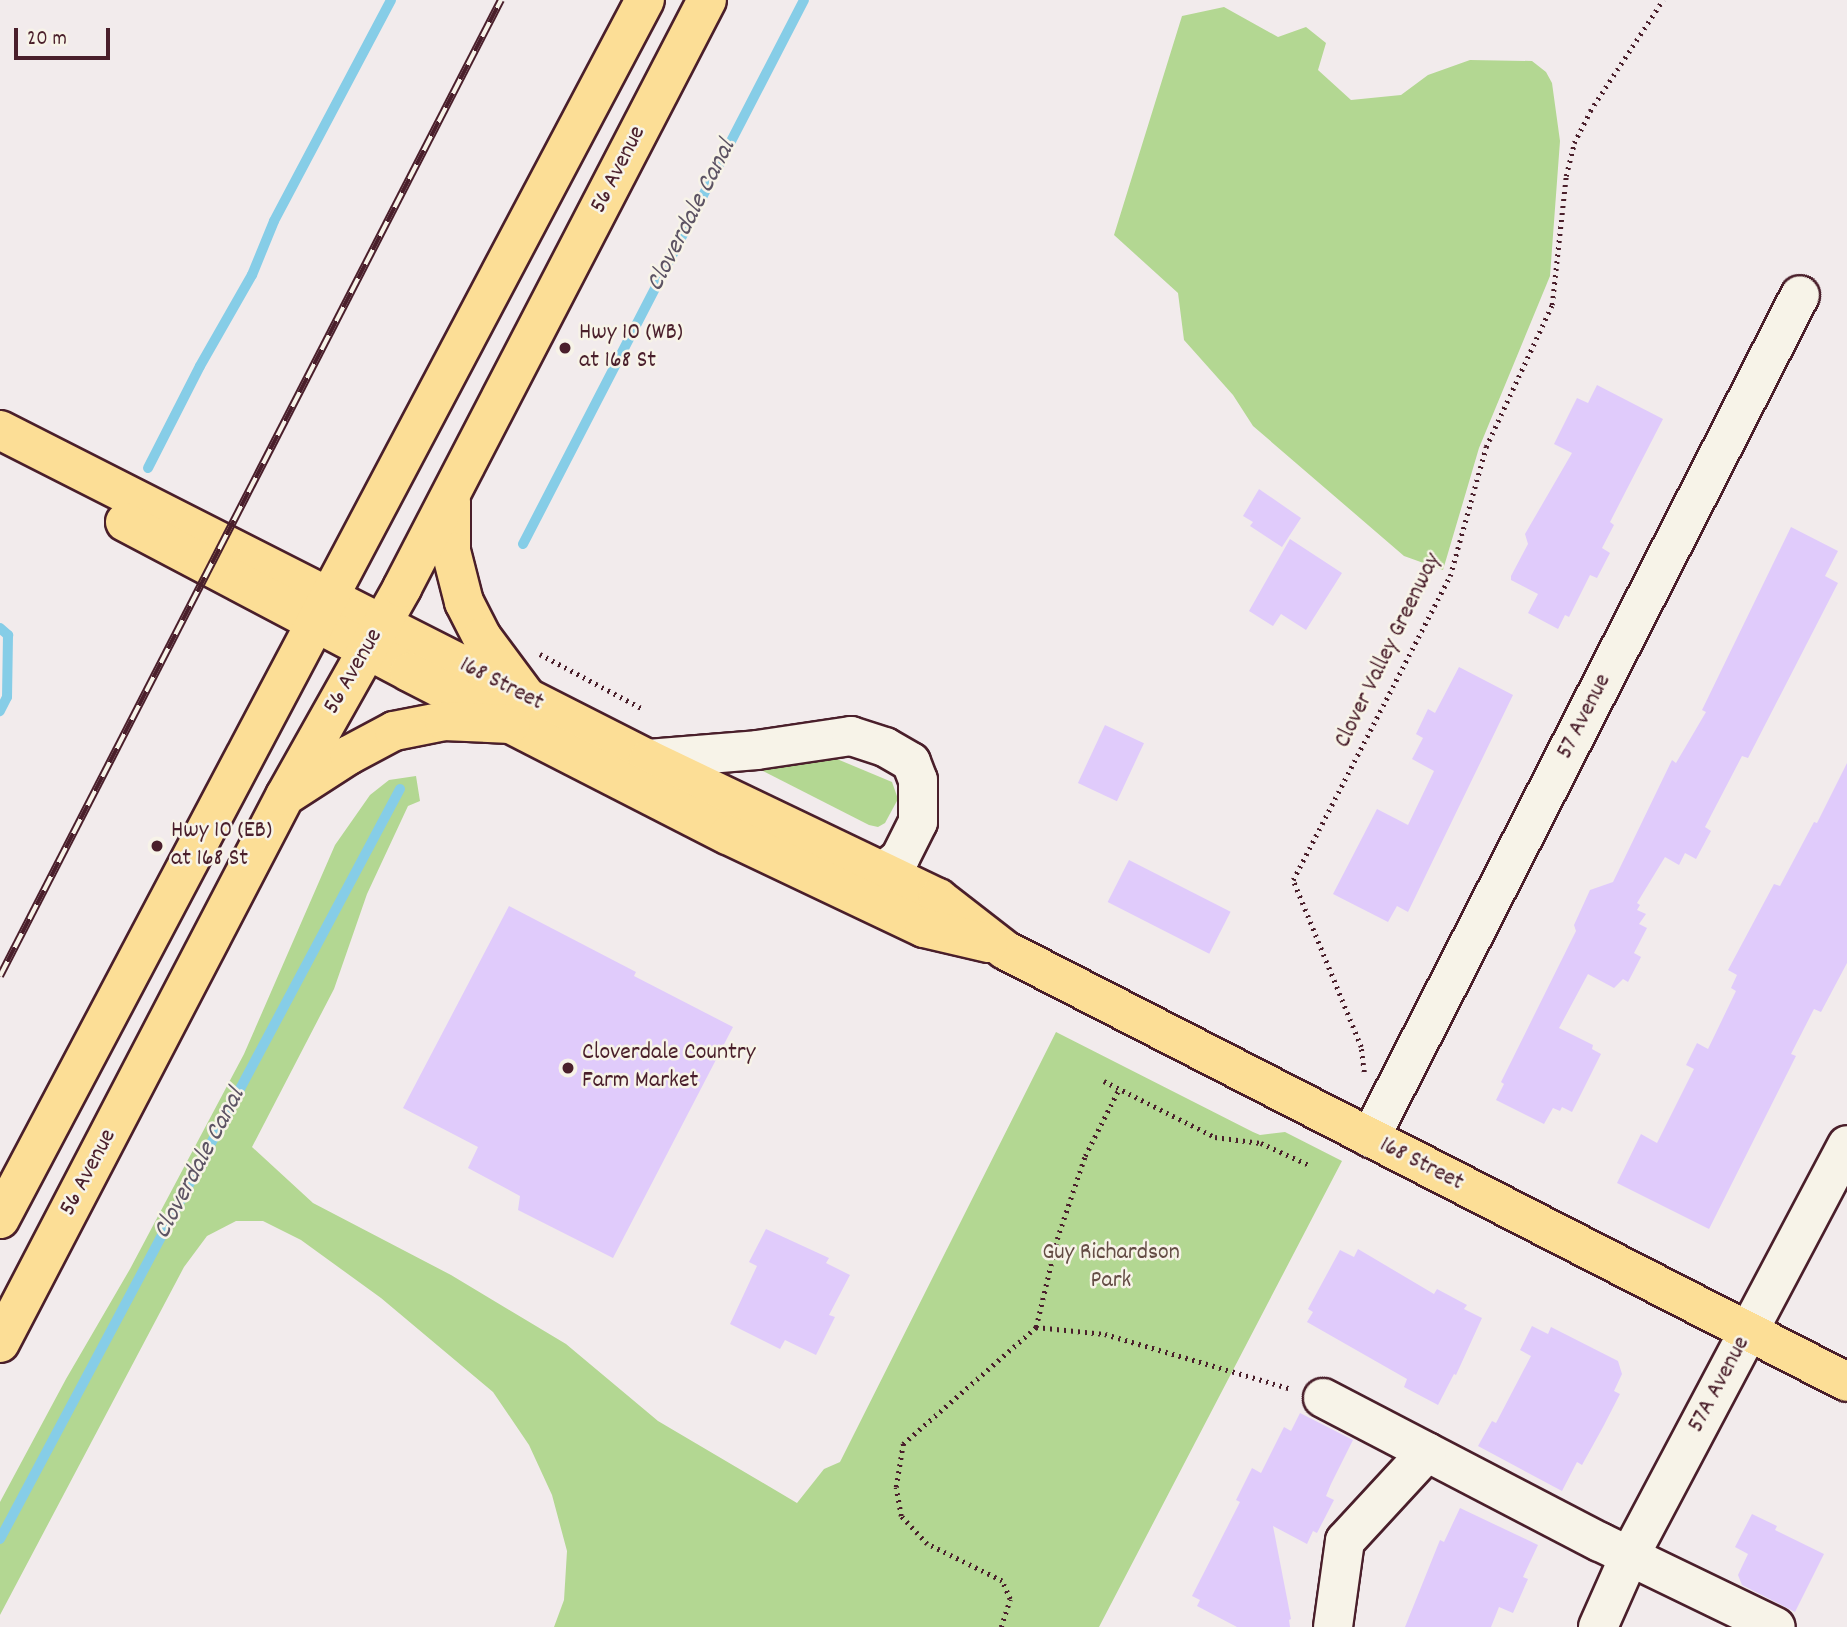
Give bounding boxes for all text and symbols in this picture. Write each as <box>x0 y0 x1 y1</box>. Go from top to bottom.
scale bar <box>18 14 114 58</box>
text: 20 m <box>27 25 67 55</box>
street label: 56 Avenue <box>585 122 653 218</box>
water label: Cloverdale Canal <box>640 135 744 297</box>
place label: Hwy 10 (WB) at 168 St <box>579 320 683 376</box>
marker: Hwy 10 (WB) at 168 St <box>557 340 573 356</box>
street label: Clover Valley Greenway <box>1329 549 1449 753</box>
street label: 56 Avenue <box>318 624 390 720</box>
street label: 168 Street <box>454 652 548 718</box>
street label: 57 Avenue <box>1551 670 1619 764</box>
place label: Hwy 10 (EB) at 168 St <box>171 818 272 874</box>
marker: Hwy 10 (EB) at 168 St <box>149 838 165 854</box>
place label: Cloverdale Country Farm Market <box>582 1040 755 1096</box>
marker: Cloverdale Country Farm Market <box>560 1060 576 1076</box>
water label: Cloverdale Canal <box>147 1083 253 1245</box>
street label: 56 Avenue <box>54 1125 124 1221</box>
street label: 168 Street <box>1374 1132 1468 1198</box>
park label: Guy Richardson Park <box>1042 1240 1180 1296</box>
street label: 57A Avenue <box>1683 1332 1757 1438</box>

